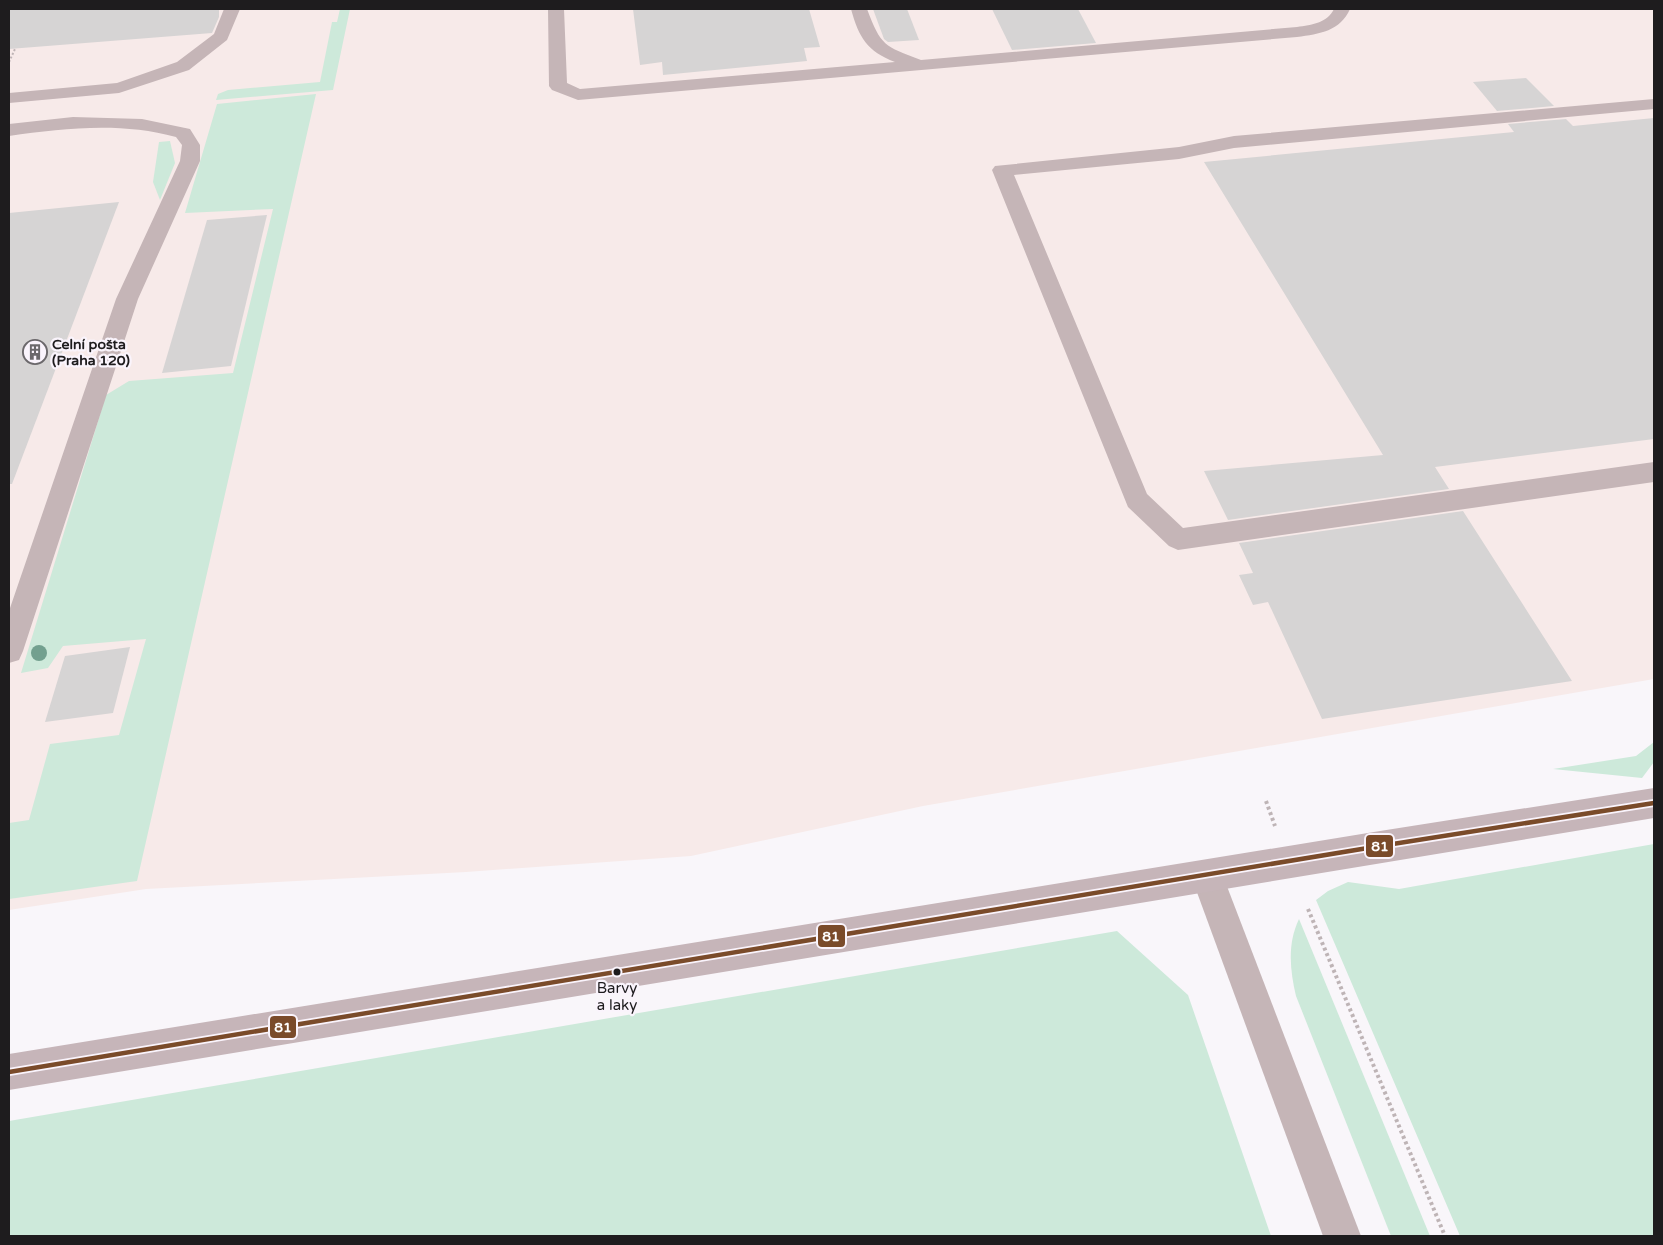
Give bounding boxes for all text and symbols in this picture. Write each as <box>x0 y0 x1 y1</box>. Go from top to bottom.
place label: Celní pošta (Praha 120) <box>52 336 130 369</box>
building icon: Celní pošta (Praha 120) <box>22 339 48 365</box>
line badge: 81 <box>1365 834 1394 858</box>
text: 81 <box>1371 838 1389 855</box>
line badge: 81 <box>817 924 846 948</box>
text: 81 <box>822 928 840 945</box>
marker: Barvy a laky <box>612 967 622 977</box>
place label: Barvy a laky <box>597 979 637 1014</box>
line badge: 81 <box>269 1015 297 1039</box>
text: 81 <box>274 1019 292 1036</box>

